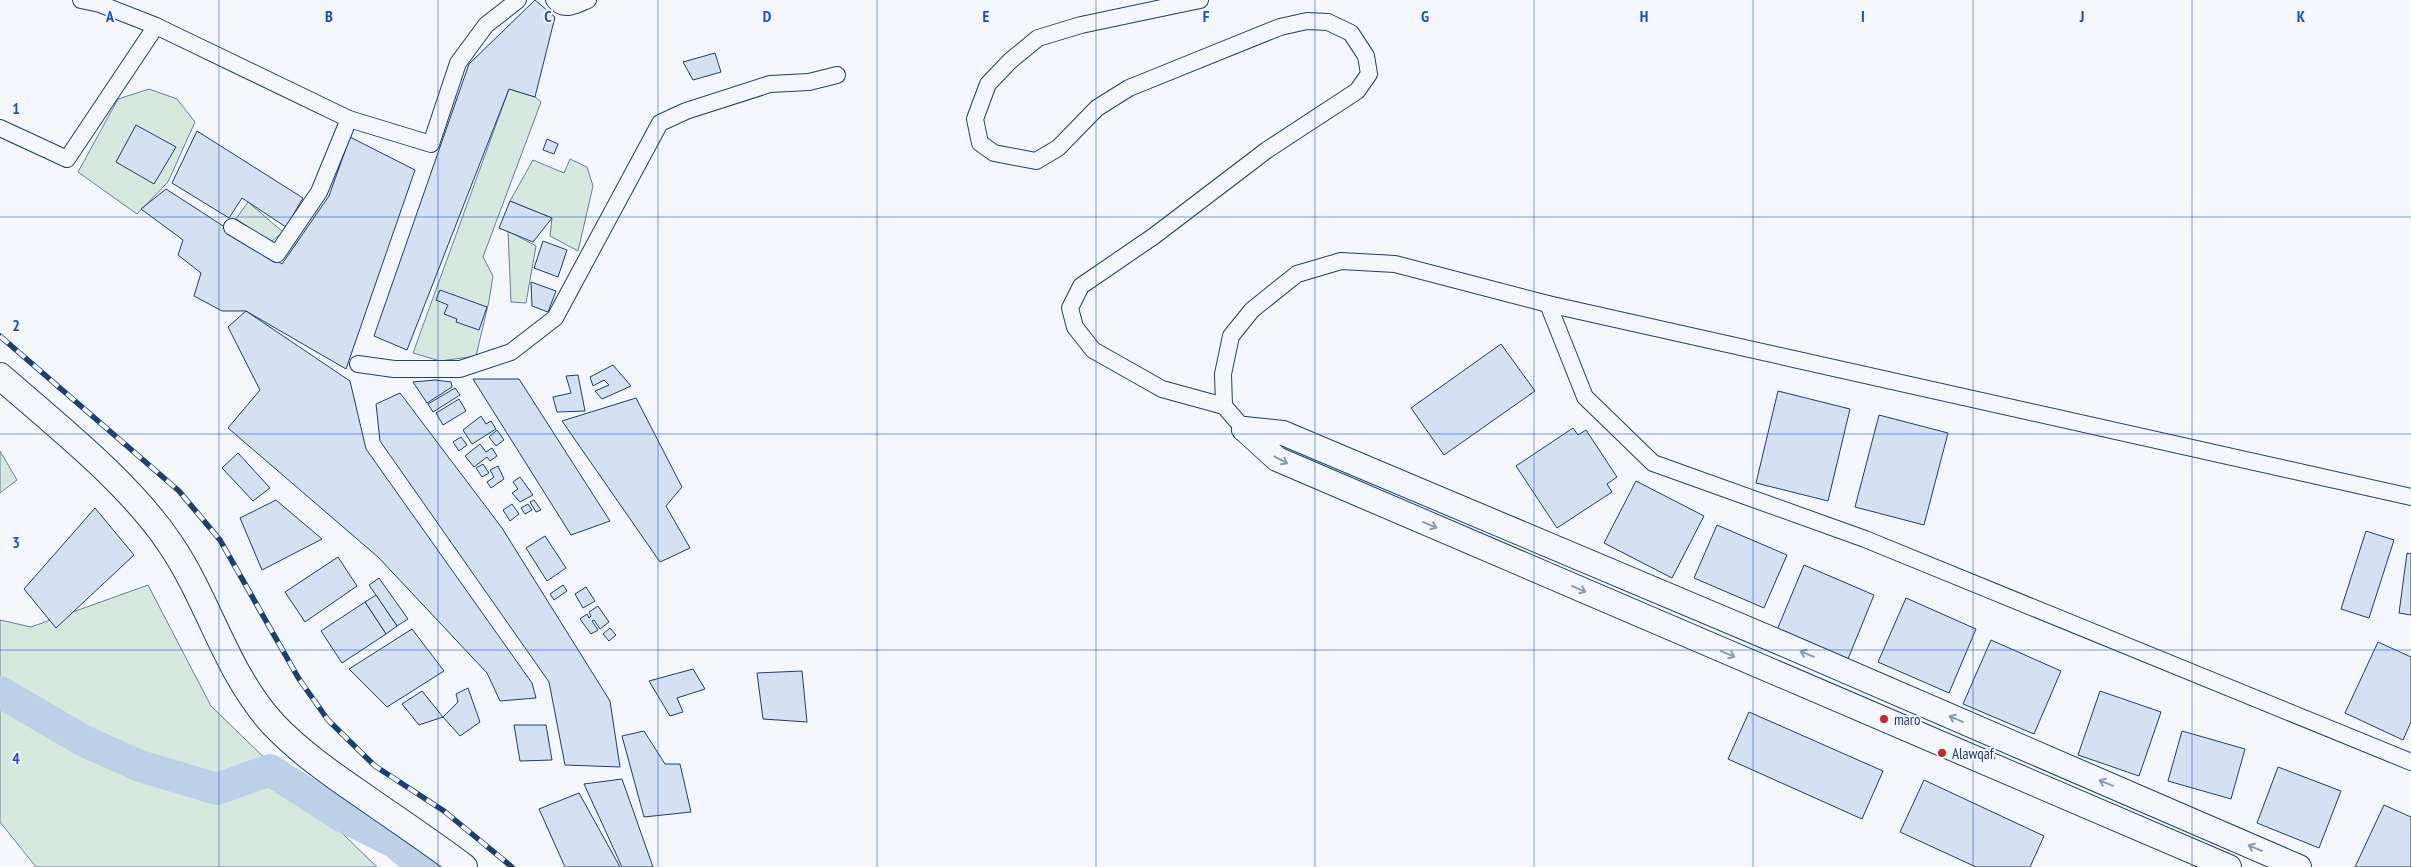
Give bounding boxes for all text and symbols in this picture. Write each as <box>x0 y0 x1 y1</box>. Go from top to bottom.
text: A <box>105 6 115 26</box>
text: B <box>325 6 333 26</box>
text: C <box>544 6 552 26</box>
text: D <box>763 6 772 26</box>
text: E <box>983 6 990 26</box>
text: F <box>1203 6 1210 26</box>
text: G <box>1421 6 1429 26</box>
text: H <box>1640 6 1648 26</box>
text: I <box>1861 6 1865 26</box>
text: J <box>2079 6 2084 26</box>
text: K <box>2297 6 2306 26</box>
text: 1 <box>12 98 20 118</box>
text: 2 <box>12 315 20 335</box>
one-way arrow <box>1274 455 1289 465</box>
one-way arrow <box>1422 520 1437 530</box>
text: 3 <box>12 532 20 552</box>
one-way arrow <box>1571 585 1586 595</box>
one-way arrow <box>1720 649 1735 659</box>
one-way arrow <box>1800 649 1815 659</box>
place label: maro <box>1894 710 1920 729</box>
marker: maro <box>1878 713 1890 725</box>
one-way arrow <box>1949 713 1964 723</box>
place label: Alawqaf. <box>1952 744 1997 763</box>
marker: Alawqaf. <box>1936 747 1948 759</box>
text: 4 <box>12 748 20 768</box>
one-way arrow <box>2099 778 2114 788</box>
one-way arrow <box>2248 842 2263 852</box>

